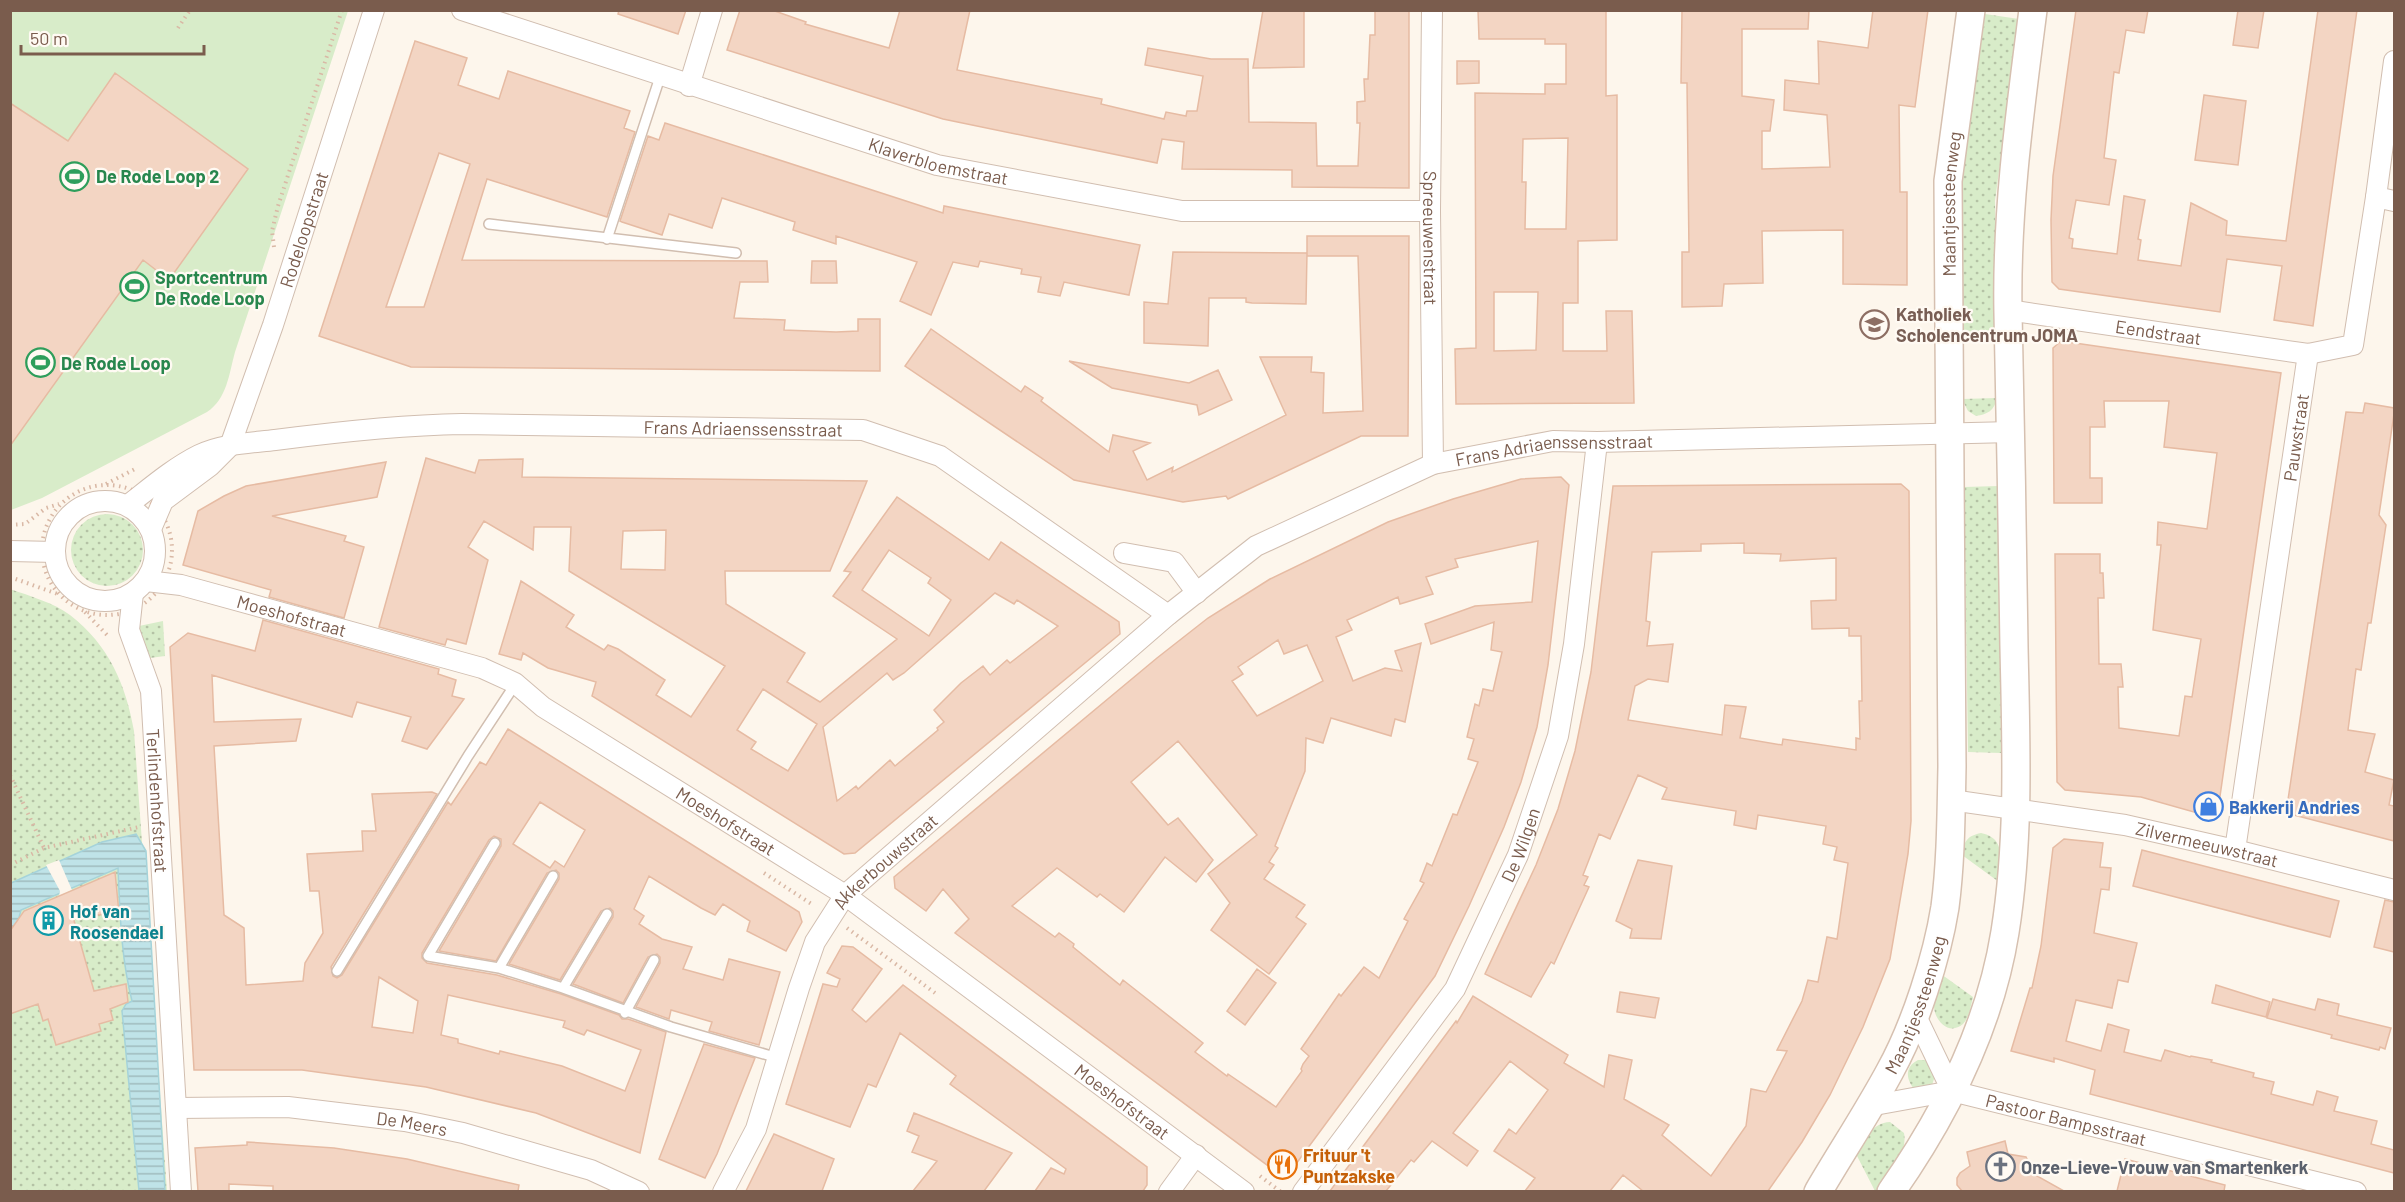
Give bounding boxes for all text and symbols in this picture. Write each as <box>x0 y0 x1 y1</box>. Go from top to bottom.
scale bar <box>21 18 204 56</box>
text: 50 m <box>30 27 68 49</box>
street label: Maantjessteenweg <box>1937 130 1966 277</box>
street label: Klaverbloemstraat <box>866 132 1010 189</box>
sports icon: De Rode Loop 2 <box>59 160 91 192</box>
place label: De Rode Loop 2 <box>96 165 219 187</box>
street label: Rodeloopstraat <box>275 169 332 290</box>
street label: Spreeuwenstraat <box>1419 171 1442 305</box>
place label: Sportcentrum De Rode Loop <box>155 266 267 309</box>
sports icon: Sportcentrum De Rode Loop <box>118 271 150 303</box>
place label: Katholiek Scholencentrum JOMA <box>1896 303 2078 346</box>
school or university icon: Katholiek Scholencentrum JOMA <box>1859 308 1891 340</box>
street label: Eendstraat <box>2114 315 2203 349</box>
sports icon: De Rode Loop <box>24 347 56 379</box>
place label: De Rode Loop <box>61 352 171 374</box>
street label: Pauwstraat <box>2278 392 2313 483</box>
street label: Frans Adriaenssensstraat <box>644 416 843 441</box>
street label: Frans Adriaenssensstraat <box>1453 430 1653 470</box>
street label: Moeshofstraat <box>234 590 349 641</box>
street label: Terlindenhofstraat <box>142 728 173 874</box>
street label: Moeshofstraat <box>672 782 780 860</box>
shop icon: Bakkerij Andries <box>2192 791 2224 823</box>
place label: Bakkerij Andries <box>2229 796 2360 818</box>
street label: De Wilgen <box>1496 805 1544 886</box>
street label: Akkerbouwstraat <box>828 809 942 913</box>
street label: Zilvermeeuwstraat <box>2134 817 2281 871</box>
place label: Hof van Roosendael <box>70 900 164 943</box>
building icon: Hof van Roosendael <box>33 905 65 937</box>
street label: Maantjessteenweg <box>1880 934 1950 1078</box>
street label: Moeshofstraat <box>1070 1059 1174 1144</box>
street label: Pastoor Bampsstraat <box>1984 1089 2149 1150</box>
street label: De Meers <box>375 1107 449 1140</box>
place label: Frituur 't Puntzakske <box>1303 1144 1395 1187</box>
restaurant icon: Frituur 't Puntzakske <box>1266 1149 1298 1181</box>
church icon: Onze-Lieve-Vrouw van Smartenkerk <box>1984 1151 2016 1183</box>
place label: Onze-Lieve-Vrouw van Smartenkerk <box>2021 1156 2309 1178</box>

